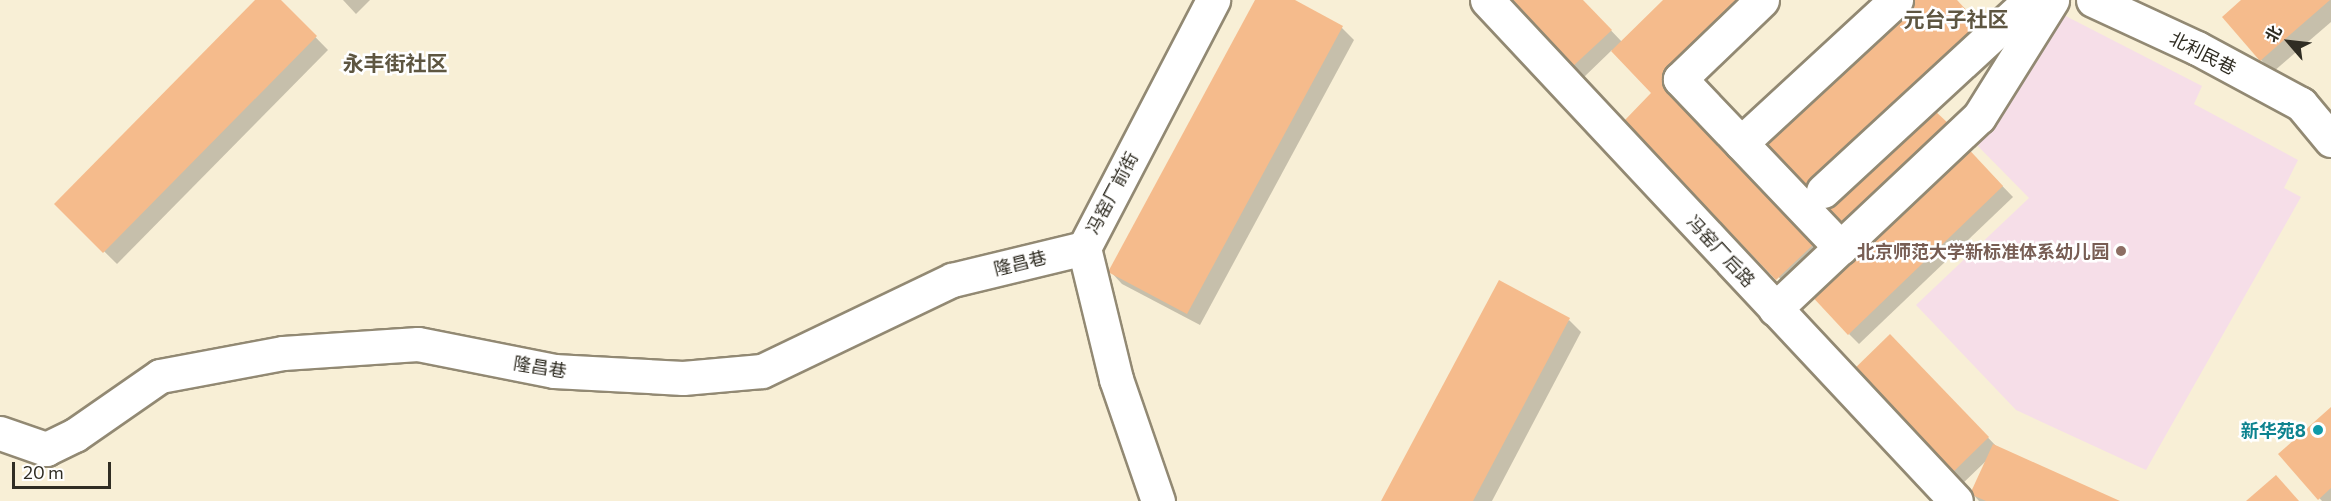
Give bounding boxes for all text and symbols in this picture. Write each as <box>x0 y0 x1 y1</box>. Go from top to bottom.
district label: 元台子社区 <box>1904 6 2008 32</box>
north arrow <box>2259 12 2319 72</box>
text: 北 <box>2261 22 2285 45</box>
street label: 北利民巷 <box>2166 27 2240 79</box>
district label: 永丰街社区 <box>343 50 447 76</box>
street label: 冯窑厂前街 <box>1081 148 1143 238</box>
street label: 冯窑厂后路 <box>1682 211 1760 291</box>
place label: 北京师范大学新标准体系幼儿园 <box>1857 240 2109 262</box>
marker: 北京师范大学新标准体系幼儿园 <box>2114 244 2128 258</box>
street label: 隆昌巷 <box>991 246 1049 280</box>
street label: 隆昌巷 <box>512 352 568 382</box>
place label: 新华苑8 <box>2241 419 2306 441</box>
marker: 新华苑8 <box>2311 423 2325 437</box>
scale bar <box>15 450 114 488</box>
text: 20 m <box>23 461 64 483</box>

